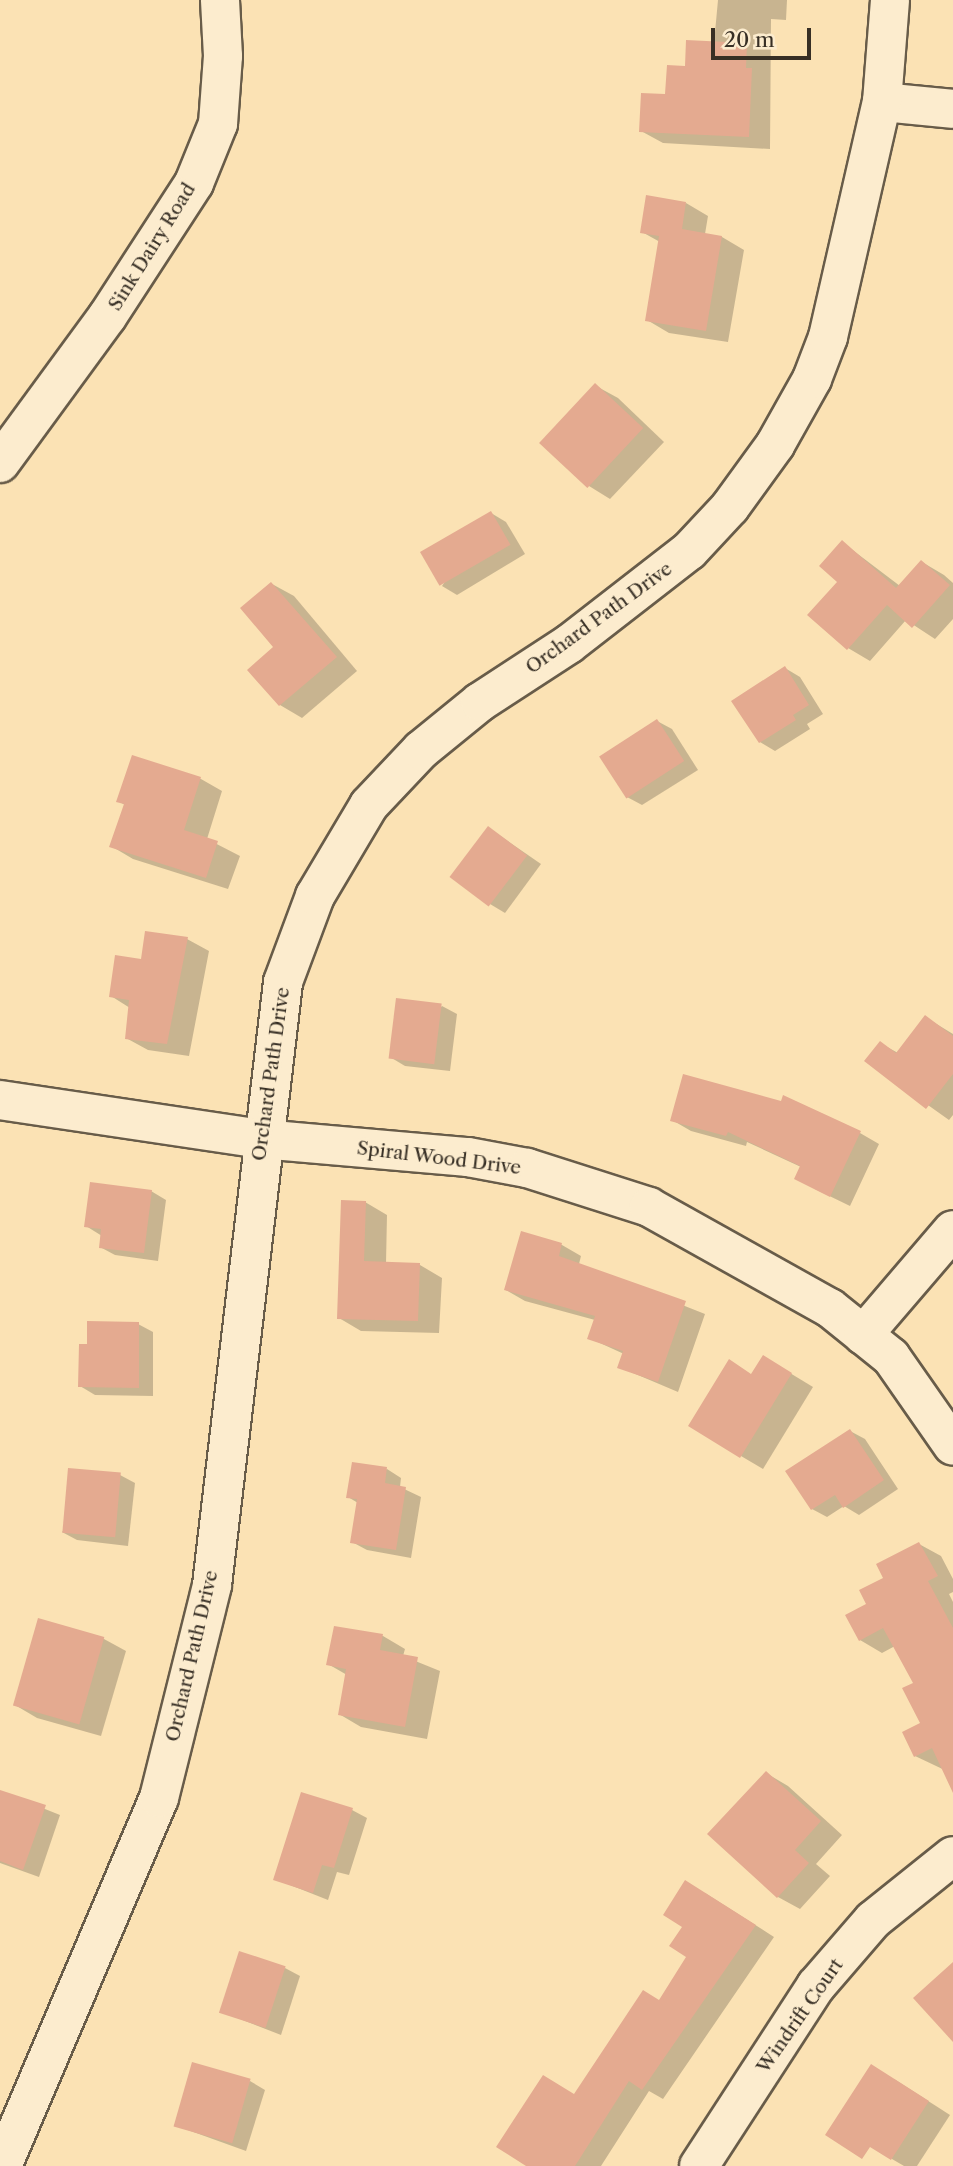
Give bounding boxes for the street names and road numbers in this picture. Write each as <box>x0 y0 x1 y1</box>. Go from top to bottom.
street label: Sink Dairy Road <box>103 179 201 315</box>
street label: Orchard Path Drive <box>521 557 677 679</box>
street label: Orchard Path Drive <box>248 986 294 1162</box>
street label: Spiral Wood Drive <box>355 1137 523 1179</box>
street label: Orchard Path Drive <box>161 1568 223 1744</box>
street label: Windrift Court <box>752 1954 848 2078</box>

